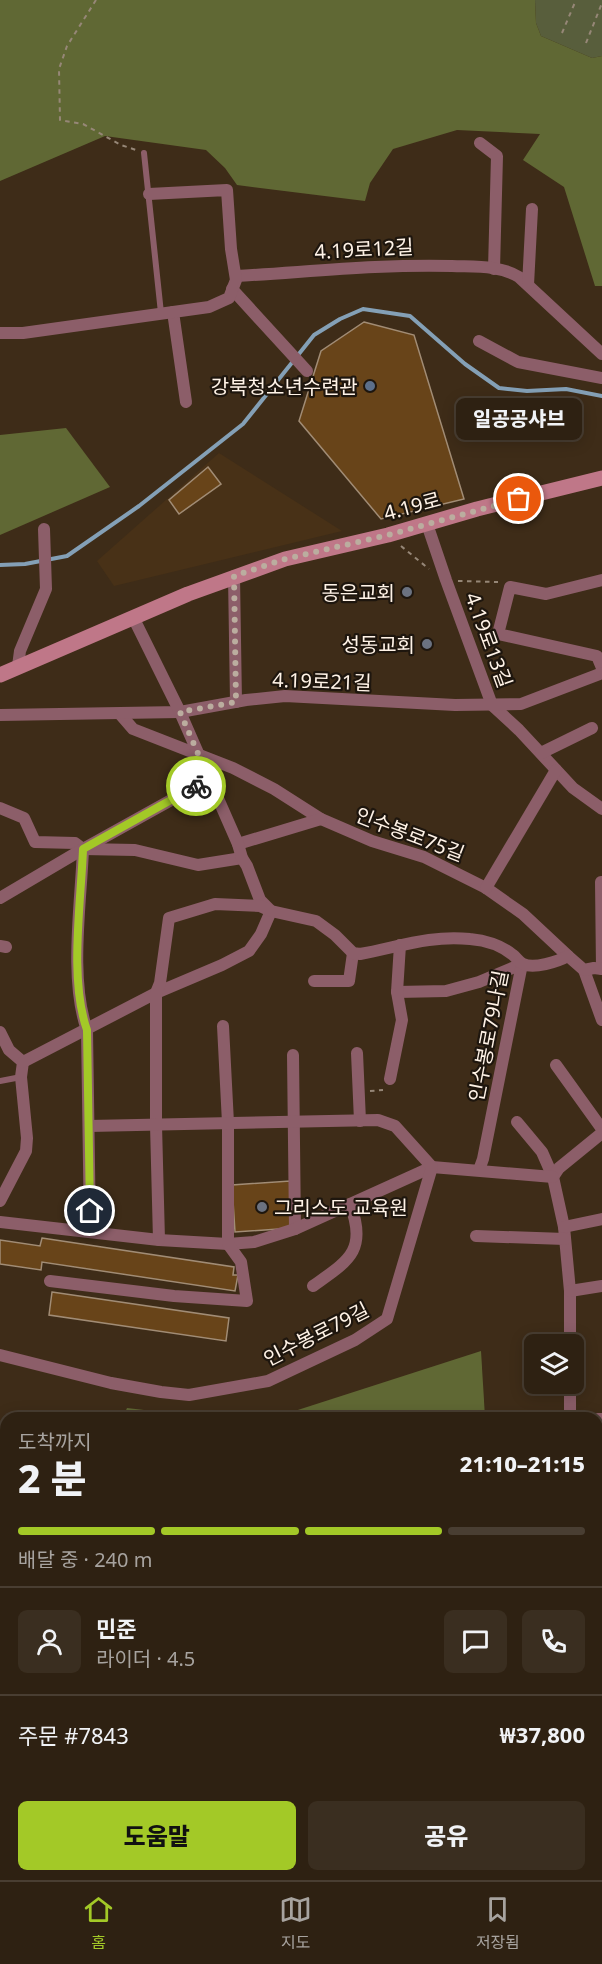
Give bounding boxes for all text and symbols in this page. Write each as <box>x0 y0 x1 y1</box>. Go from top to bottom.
street label: 4.19로12길 <box>314 233 414 265</box>
place label: 강북청소년수련관 <box>211 373 358 400</box>
marker: 강북청소년수련관 <box>363 379 377 393</box>
callout: 일공공샤브 <box>456 397 582 439</box>
text: 일공공샤브 <box>473 405 565 432</box>
pin <box>493 473 544 524</box>
icon: bag <box>502 482 535 515</box>
street label: 4.19로 <box>380 485 444 527</box>
place label: 동은교회 <box>321 579 395 606</box>
marker: 동은교회 <box>400 585 414 599</box>
street label: 4.19로13길 <box>459 589 519 691</box>
place label: 성동교회 <box>341 631 415 658</box>
marker: 성동교회 <box>420 637 434 651</box>
street label: 4.19로21길 <box>272 666 372 696</box>
courier <box>166 756 226 816</box>
icon: bike <box>180 770 213 803</box>
street label: 인수봉로75길 <box>352 801 468 867</box>
street label: 인수봉로79나길 <box>462 968 514 1104</box>
pin <box>64 1185 115 1236</box>
icon: home <box>73 1194 106 1227</box>
place label: 그리스도 교육원 <box>274 1194 408 1221</box>
marker: 그리스도 교육원 <box>255 1200 269 1214</box>
street label: 인수봉로79길 <box>259 1296 373 1372</box>
map controls <box>524 1334 584 1394</box>
button: layers <box>524 1334 584 1394</box>
text: 도착까지 <box>18 1428 92 1455</box>
text: 21:10–21:15 <box>460 1448 585 1478</box>
text: 2 분 <box>18 1451 87 1504</box>
text: 배달 중 · 240 m <box>18 1546 152 1573</box>
button: person <box>18 1610 81 1673</box>
button: chat <box>444 1610 507 1673</box>
button: phone <box>522 1610 585 1673</box>
text: 민준 <box>96 1613 136 1643</box>
text: 라이더 · 4.5 <box>96 1645 195 1672</box>
text: ₩37,800 <box>500 1719 585 1749</box>
text: 주문 #7843 <box>18 1720 129 1750</box>
button: 도움말 <box>18 1801 296 1870</box>
button: 공유 <box>308 1801 585 1870</box>
tab: 홈 <box>82 1893 115 1953</box>
tab: 지도 <box>279 1893 312 1953</box>
tab: 저장됨 <box>476 1893 520 1953</box>

